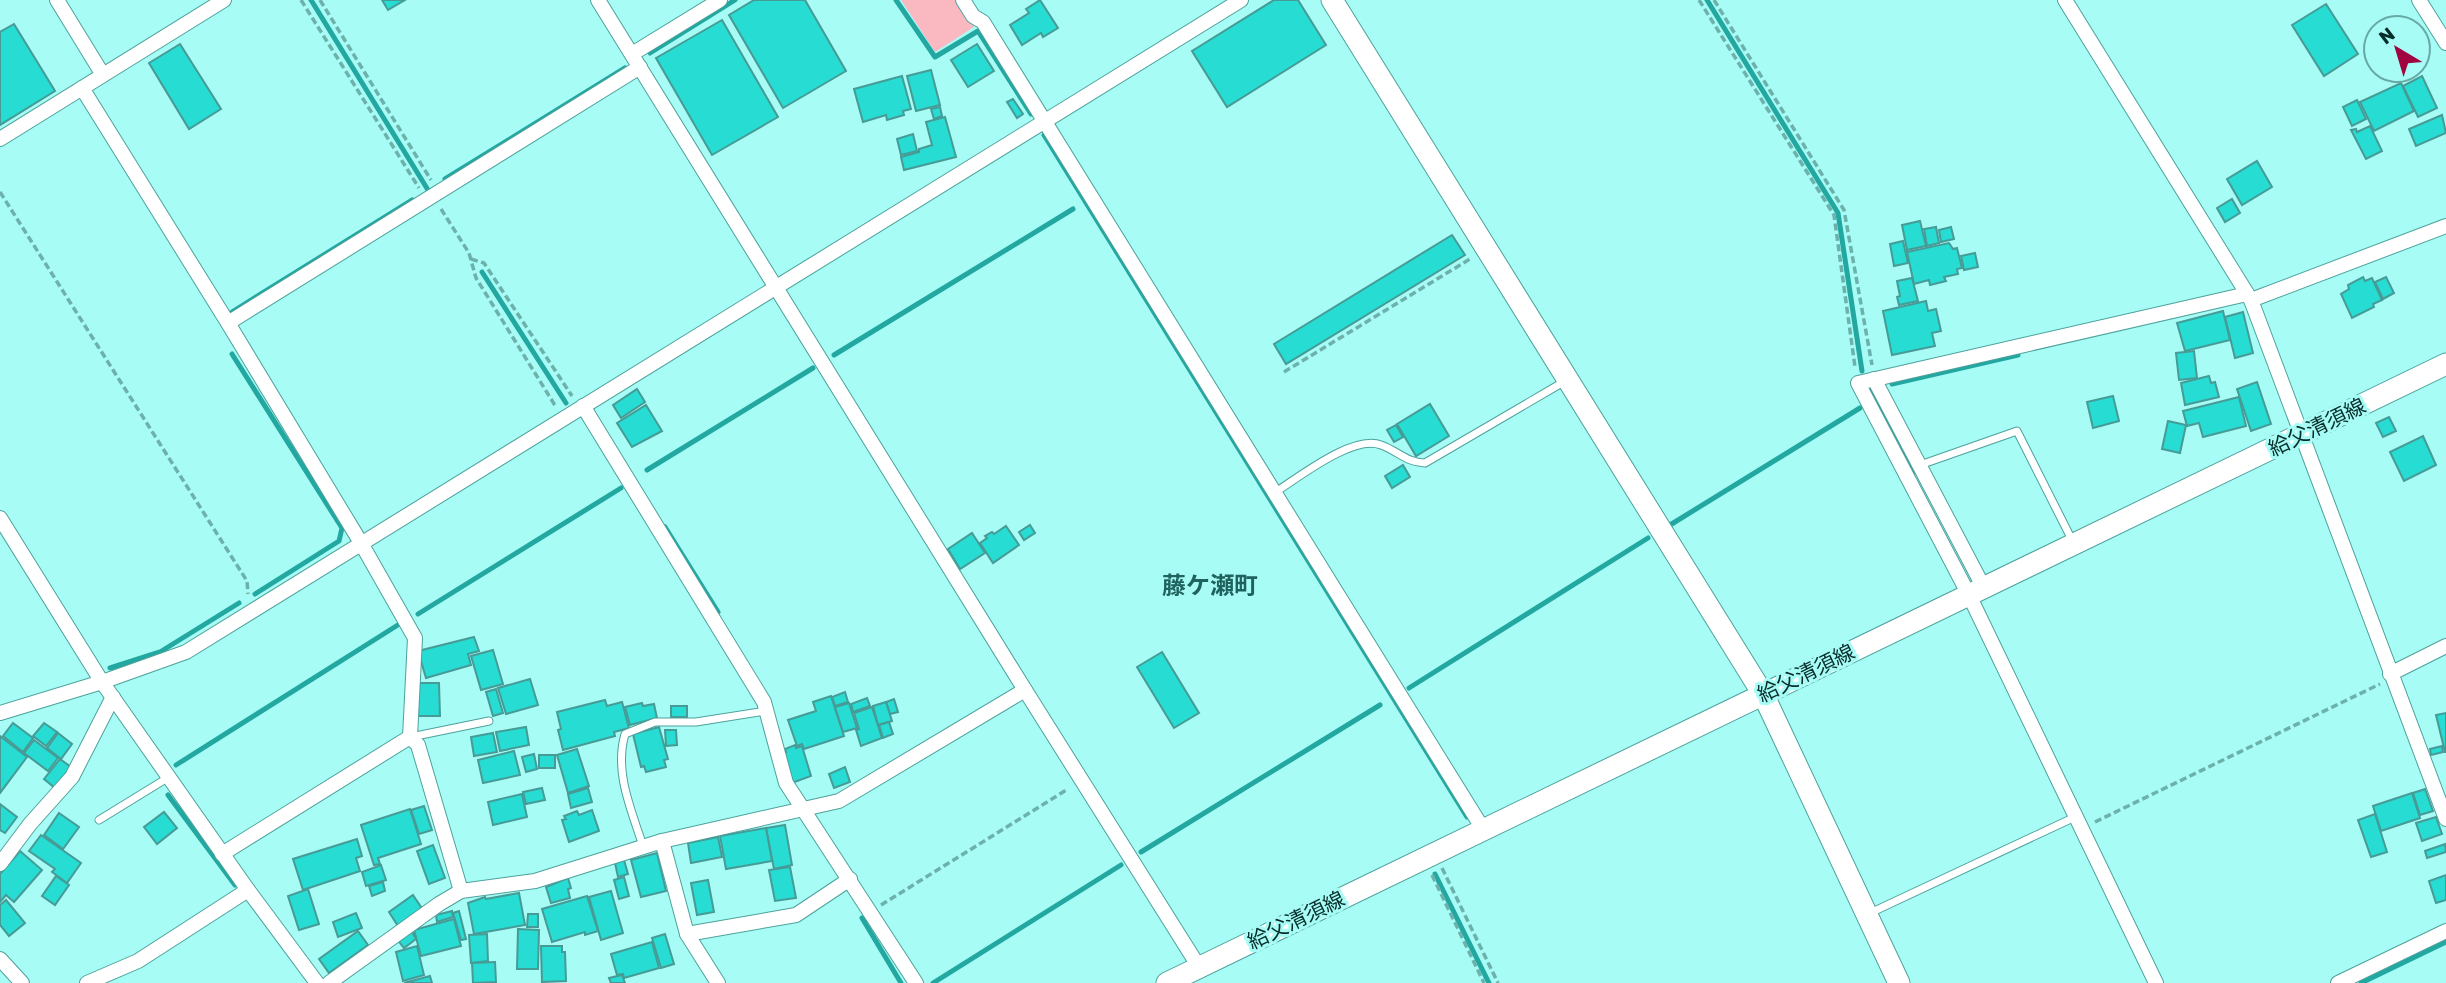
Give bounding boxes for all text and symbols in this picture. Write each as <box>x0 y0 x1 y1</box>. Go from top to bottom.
north arrow <box>2362 14 2432 84</box>
text: N <box>2374 23 2399 49</box>
street label: 給父清須線 <box>2264 393 2370 461</box>
district label: 藤ケ瀬町 <box>1162 572 1258 600</box>
street label: 給父清須線 <box>1753 639 1859 707</box>
street label: 給父清須線 <box>1243 886 1349 954</box>

